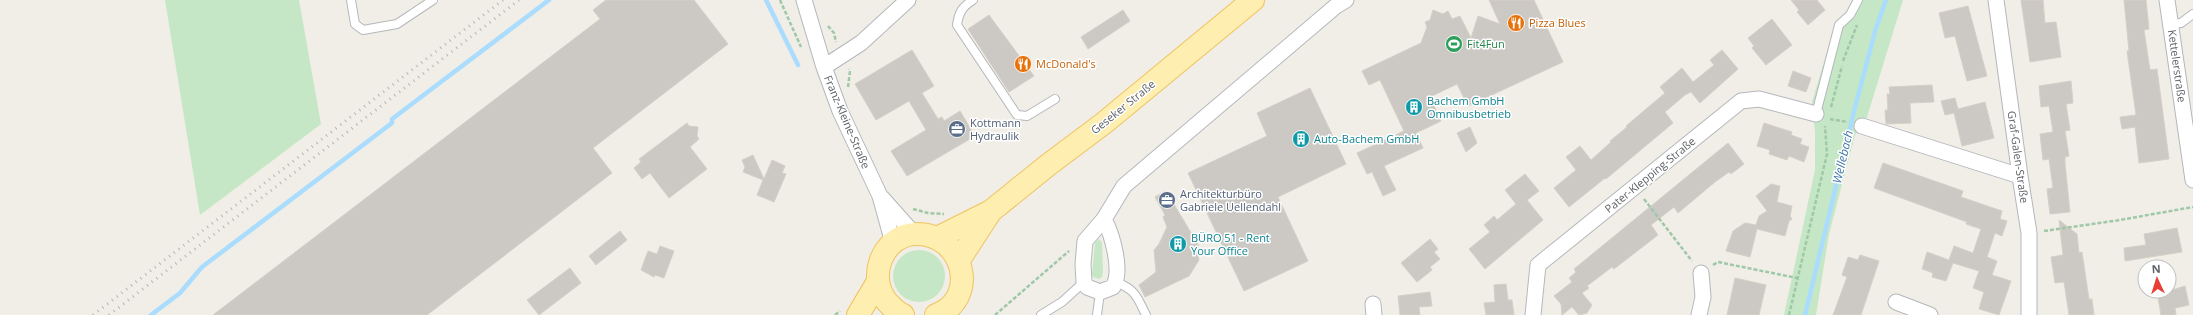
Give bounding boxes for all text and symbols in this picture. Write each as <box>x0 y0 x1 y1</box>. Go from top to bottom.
restaurant icon: Pizza Blues <box>1506 13 1526 33</box>
place label: Pizza Blues <box>1529 15 1586 30</box>
street label: Kettelerstraße <box>2165 29 2190 103</box>
sports icon: Fit4Fun <box>1444 34 1464 54</box>
place label: Fit4Fun <box>1467 36 1505 51</box>
restaurant icon: McDonald's <box>1013 54 1033 74</box>
place label: McDonald's <box>1036 56 1096 71</box>
street label: Franz-Kleine-Straße <box>821 73 874 171</box>
street label: Geseker Straße <box>1087 76 1158 137</box>
place label: Bachem GmbH Omnibusbetrieb <box>1427 93 1511 121</box>
building icon: Bachem GmbH Omnibusbetrieb <box>1404 97 1424 117</box>
street label: Graf-Galen-Straße <box>2005 110 2032 204</box>
place label: Kottmann Hydraulik <box>970 115 1021 143</box>
office icon: Kottmann Hydraulik <box>947 119 967 139</box>
water label: Wellebach <box>1828 128 1857 185</box>
building icon: Auto-Bachem GmbH <box>1291 129 1311 149</box>
place label: Auto-Bachem GmbH <box>1314 131 1419 146</box>
street label: Pater-Klepping-Straße <box>1601 133 1698 216</box>
place label: Architekturbüro Gabriele Uellendahl <box>1180 186 1281 214</box>
office icon: Architekturbüro Gabriele Uellendahl <box>1157 190 1177 210</box>
place label: BÜRO 51 - Rent Your Office <box>1191 230 1270 258</box>
building icon: BÜRO 51 - Rent Your Office <box>1168 234 1188 254</box>
north arrow <box>2137 259 2177 299</box>
text: N <box>2151 261 2161 276</box>

